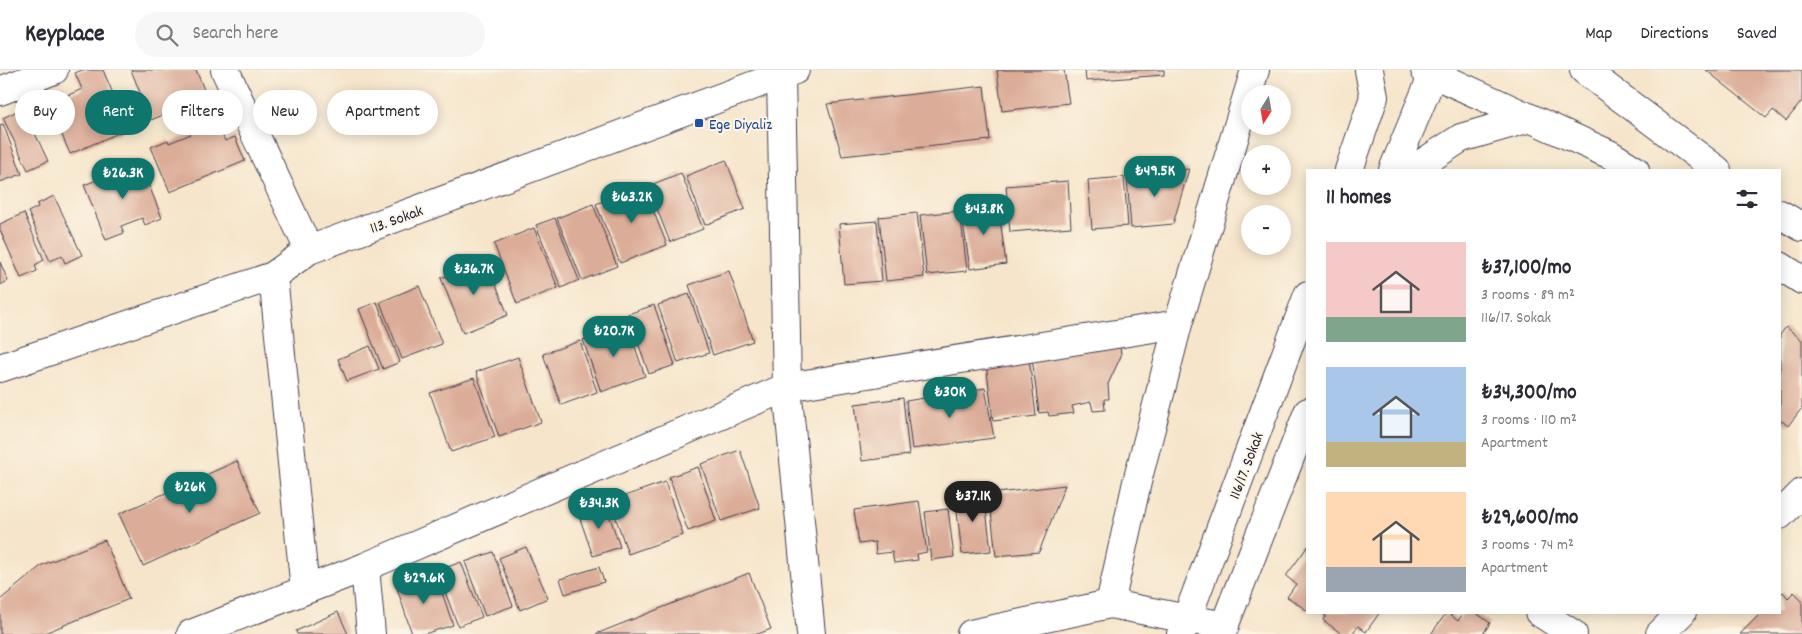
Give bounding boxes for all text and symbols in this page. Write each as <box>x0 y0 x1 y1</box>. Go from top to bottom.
search box <box>135 12 485 57</box>
text: Keyplace <box>25 18 105 52</box>
icon: search <box>153 21 181 49</box>
text: Search here <box>193 21 278 48</box>
text: Map <box>1585 22 1612 47</box>
text: Directions <box>1640 22 1709 47</box>
text: Saved <box>1737 22 1777 47</box>
north arrow <box>1241 85 1291 135</box>
map controls <box>1241 85 1291 255</box>
chip: Buy <box>15 90 75 135</box>
chip: Rent <box>85 90 152 135</box>
chip: Filters <box>162 90 243 135</box>
chip: New <box>253 90 317 135</box>
chip: Apartment <box>327 90 438 135</box>
place label: Ege Diyaliz <box>709 114 772 137</box>
marker: Ege Diyaliz <box>693 117 705 129</box>
button: + <box>1241 145 1291 195</box>
pin: ₺49.5K <box>1114 156 1196 198</box>
pin: ₺26.3K <box>82 158 164 200</box>
text: ₺49.5K <box>1135 160 1175 183</box>
text: ₺26.3K <box>103 162 143 185</box>
pin: ₺63.2K <box>591 182 673 224</box>
text: 11 homes <box>1326 184 1391 214</box>
icon: filters <box>1733 185 1761 213</box>
text: ₺63.2K <box>612 186 652 209</box>
pin: ₺43.8K <box>943 194 1025 236</box>
text: ₺43.8K <box>964 198 1004 221</box>
street label: 113. Sokak <box>367 200 427 241</box>
button: − <box>1241 205 1291 255</box>
pin: ₺36.7K <box>433 254 515 296</box>
text: ₺37,100/mo <box>1481 254 1571 284</box>
text: ₺36.7K <box>454 258 494 281</box>
icon: home <box>1366 262 1426 322</box>
text: 3 rooms · 89 m² <box>1481 284 1575 307</box>
text: 116/17. Sokak <box>1481 307 1551 330</box>
pin: ₺20.7K <box>573 316 655 358</box>
text: ₺20.7K <box>594 320 634 343</box>
pin: ₺30K <box>920 376 980 419</box>
text: ₺34,300/mo <box>1481 379 1577 409</box>
text: ₺30K <box>934 381 966 404</box>
icon: home <box>1366 387 1426 447</box>
text: 3 rooms · 110 m² <box>1481 409 1577 432</box>
street label: 116/17. Sokak <box>1224 429 1271 503</box>
text: Apartment <box>1481 432 1548 455</box>
pin: ₺26K <box>160 472 220 514</box>
text: ₺26K <box>174 476 206 499</box>
pin: ₺37.1K <box>932 480 1014 523</box>
text: ₺37.1K <box>955 485 991 508</box>
pin: ₺34.3K <box>558 488 640 530</box>
text: ₺34.3K <box>579 492 619 515</box>
text: ₺29,600/mo <box>1481 504 1578 534</box>
icon: home <box>1366 512 1426 572</box>
text: 3 rooms · 74 m² <box>1481 534 1574 557</box>
text: Apartment <box>1481 557 1548 580</box>
pin: ₺29.6K <box>383 562 465 605</box>
text: ₺29.6K <box>403 567 445 590</box>

